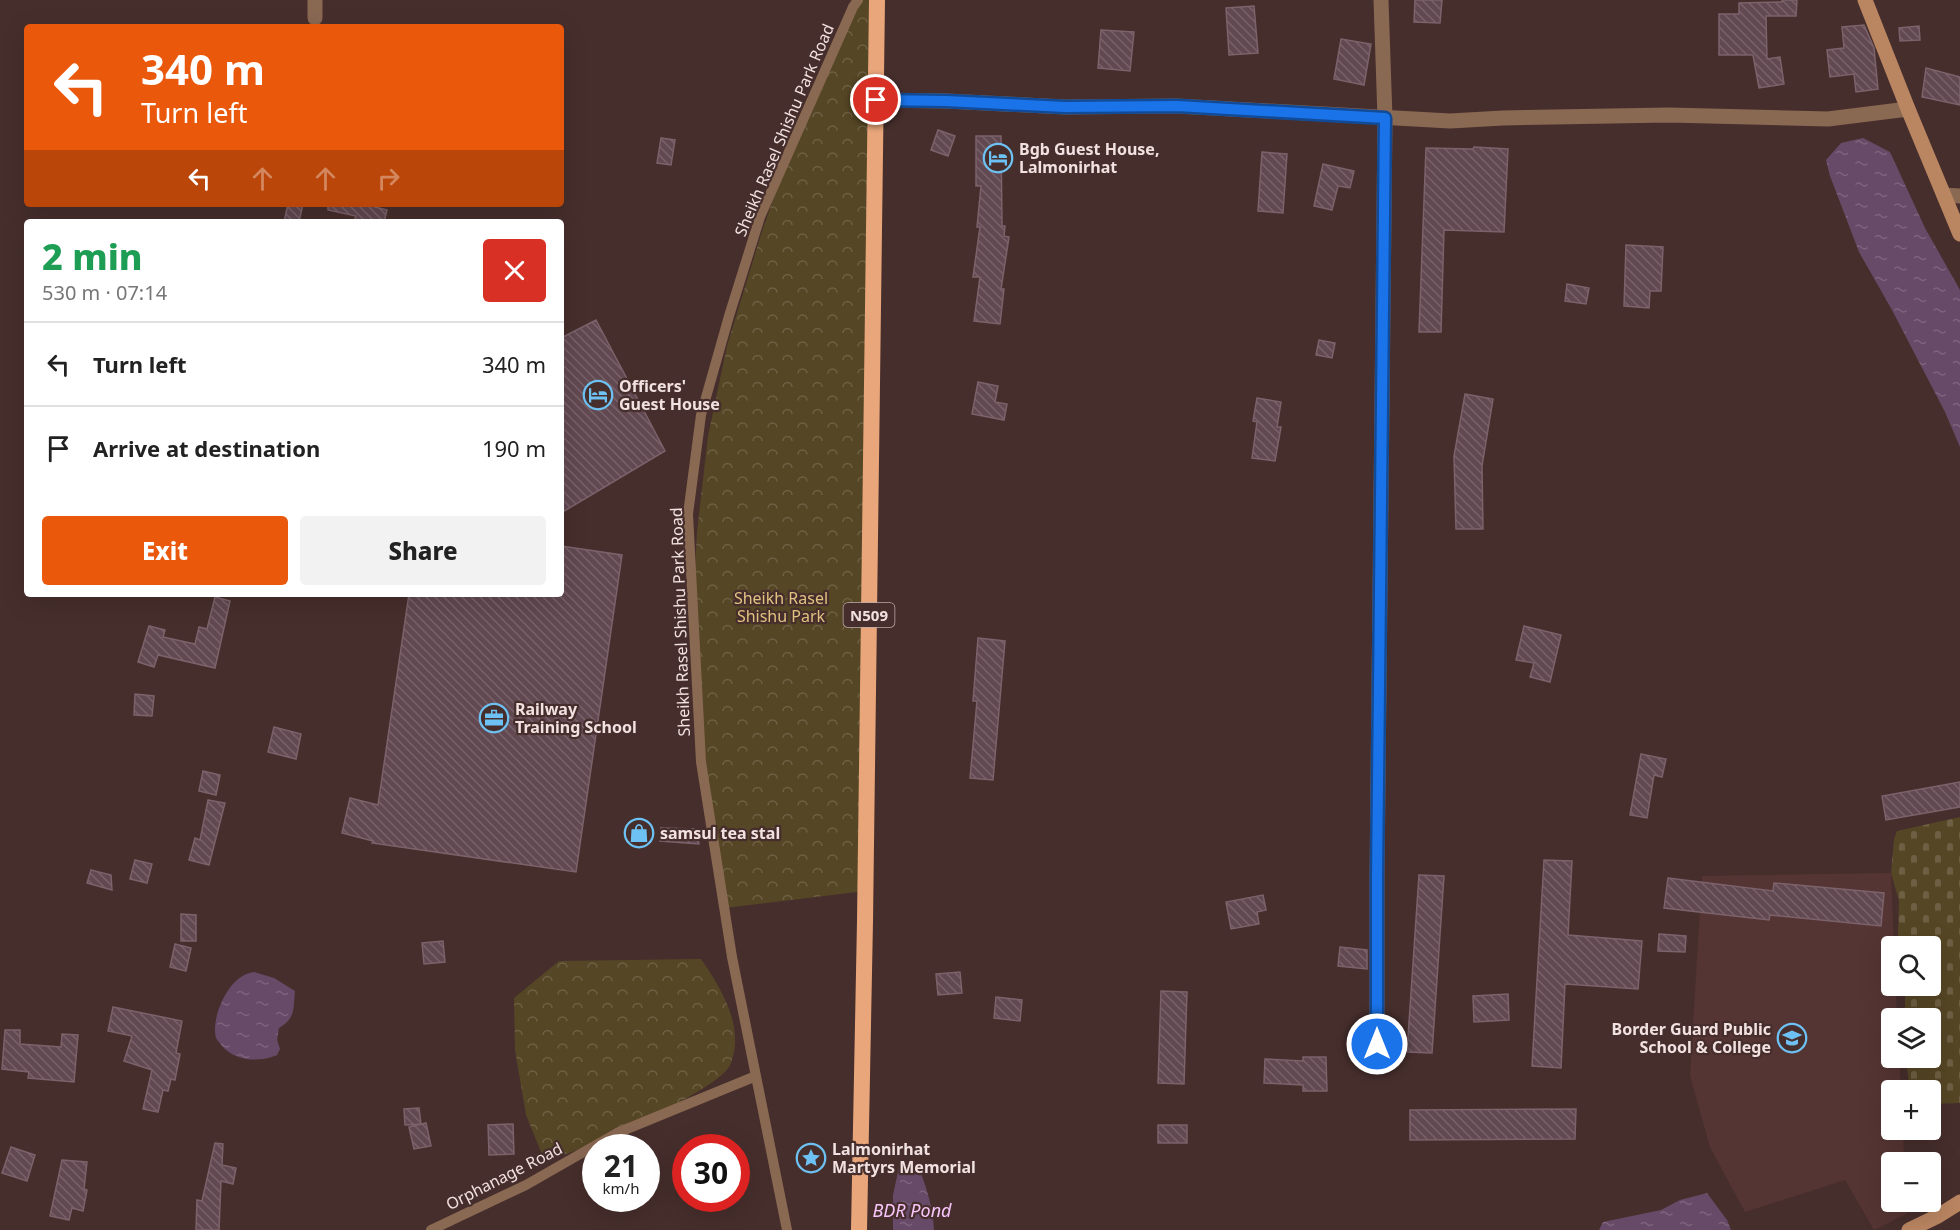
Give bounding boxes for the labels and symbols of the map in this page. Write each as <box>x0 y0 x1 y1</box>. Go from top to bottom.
street label: Sheikh Rasel Shishu Park Road <box>729 20 839 240</box>
pin <box>850 74 901 125</box>
place label: Bgb Guest House, Lalmonirhat <box>1019 138 1159 178</box>
hotel icon: Bgb Guest House, Lalmonirhat <box>982 142 1014 174</box>
place label: Officers' Guest House <box>619 375 720 415</box>
hotel icon: Officers' Guest House <box>582 379 614 411</box>
street label: Sheikh Rasel Shishu Park Road <box>665 507 695 737</box>
park label: Sheikh Rasel Shishu Park <box>734 587 828 627</box>
road number: N509 <box>844 603 894 627</box>
place label: Railway Training School <box>515 698 637 738</box>
office icon: Railway Training School <box>478 702 510 734</box>
shop icon: samsul tea stal <box>623 817 655 849</box>
place label: samsul tea stal <box>660 822 780 844</box>
position arrow <box>1345 1012 1409 1076</box>
place label: Border Guard Public School & College <box>1612 1018 1771 1058</box>
school or university icon: Border Guard Public School & College <box>1776 1022 1808 1054</box>
speed limit sign: 30 <box>672 1134 750 1212</box>
street label: Orphanage Road <box>442 1137 566 1215</box>
place label: Lalmonirhat Martyrs Memorial <box>832 1138 976 1178</box>
place icon: Lalmonirhat Martyrs Memorial <box>795 1142 827 1174</box>
water label: BDR Pond <box>873 1198 952 1222</box>

